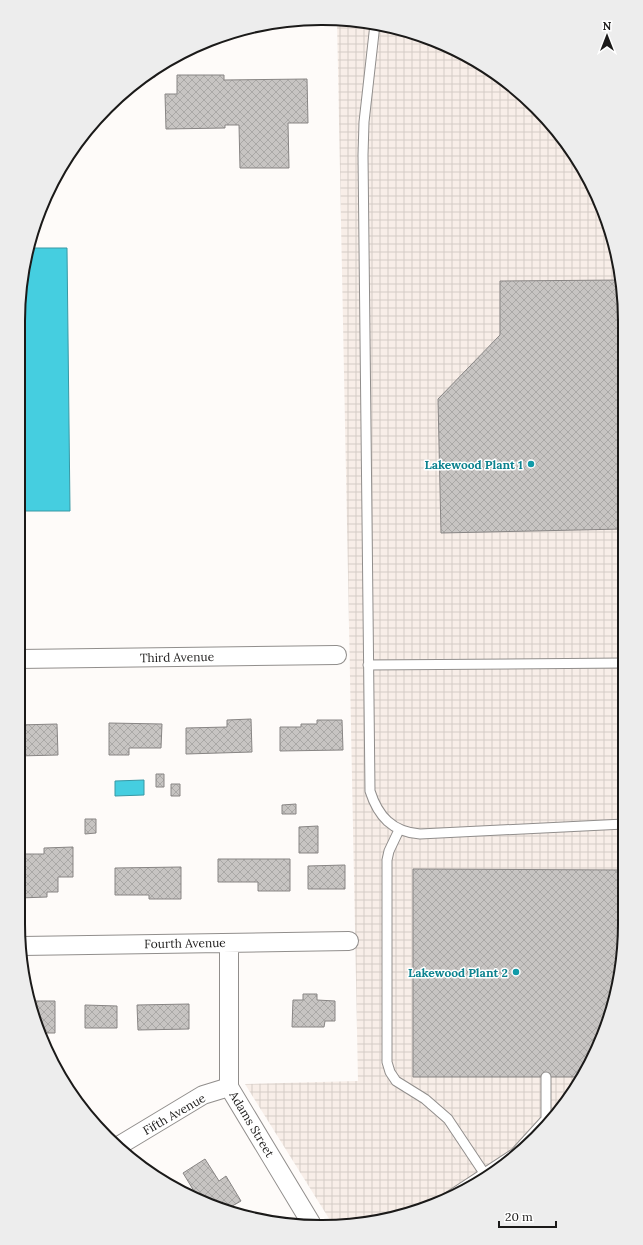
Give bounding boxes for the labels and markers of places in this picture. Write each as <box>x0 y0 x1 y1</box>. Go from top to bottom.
place label: Lakewood Plant 1 <box>424 457 523 472</box>
marker: Lakewood Plant 1 <box>526 459 536 469</box>
place label: Lakewood Plant 2 <box>408 965 508 980</box>
marker: Lakewood Plant 2 <box>511 967 521 977</box>

